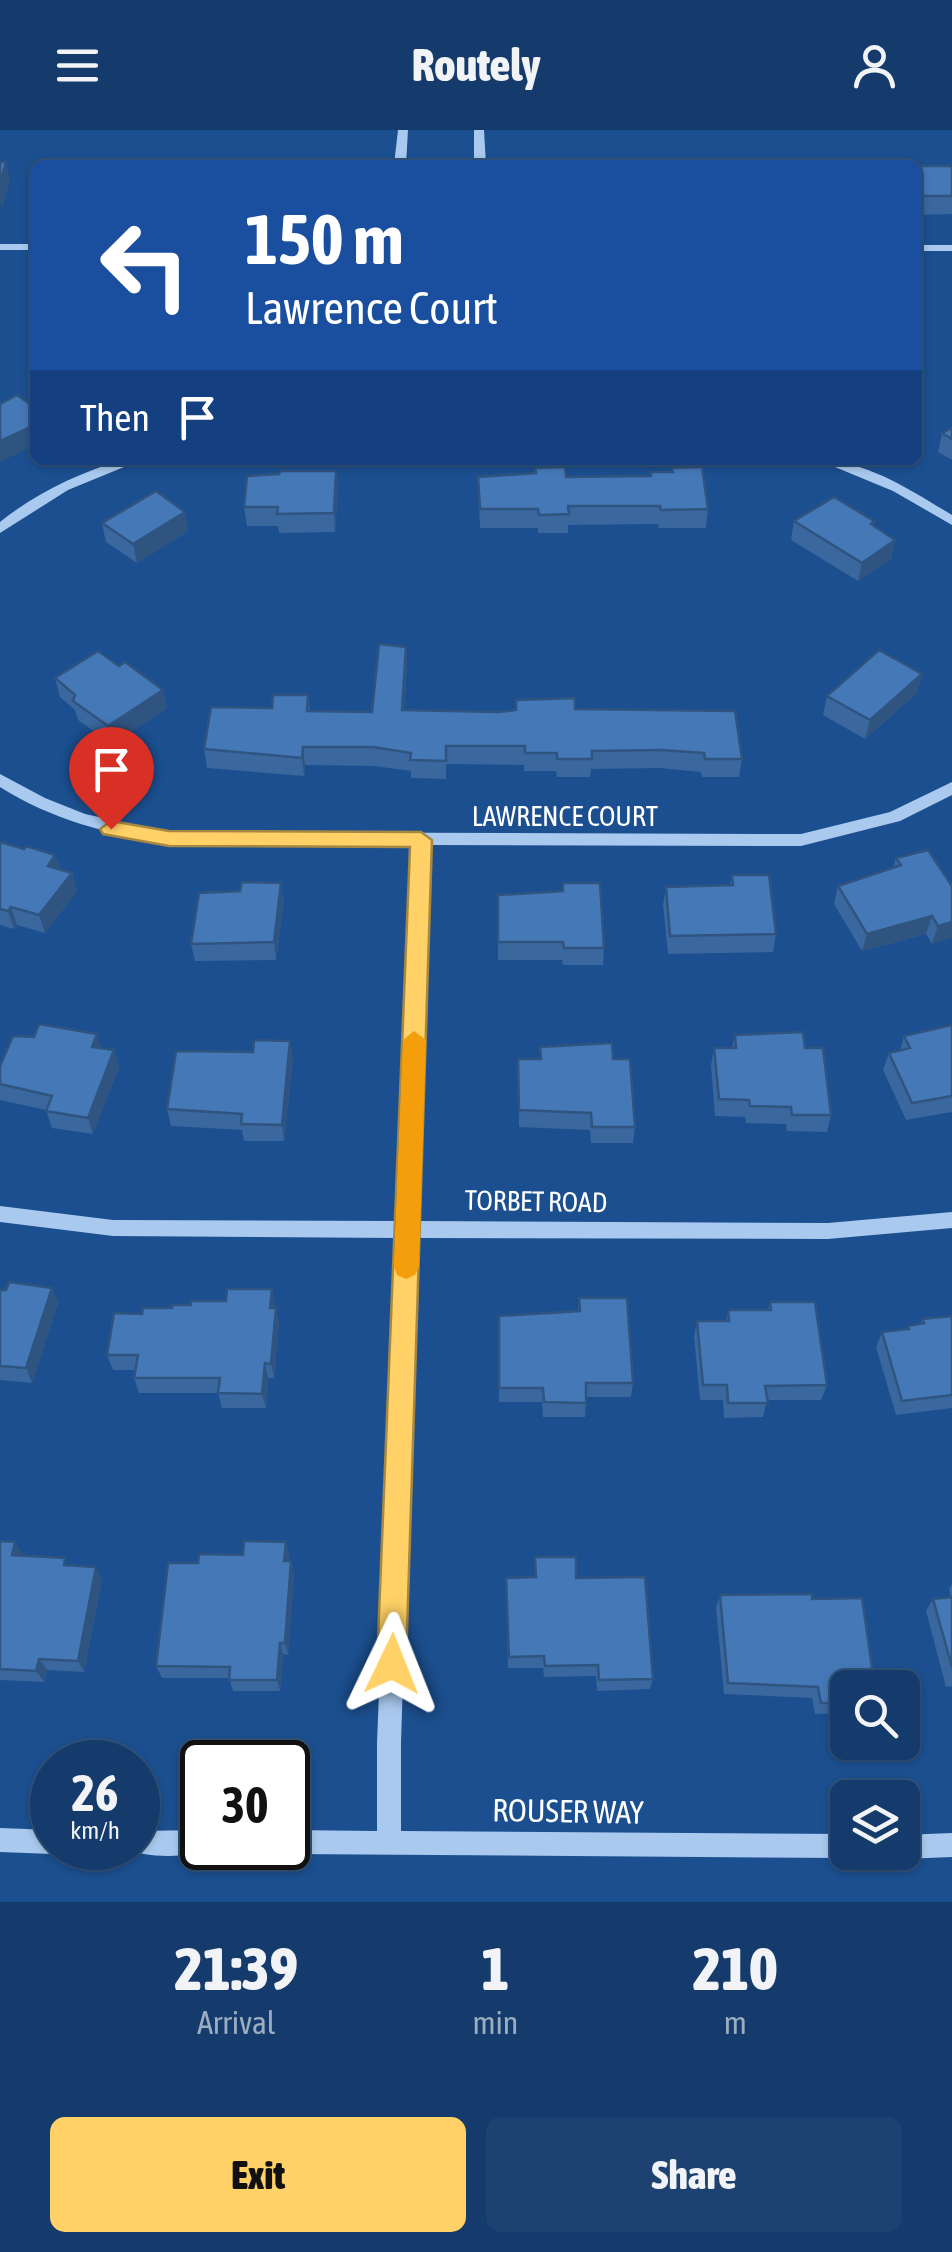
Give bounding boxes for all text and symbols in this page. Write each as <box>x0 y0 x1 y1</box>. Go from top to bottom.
icon: menu <box>50 38 105 93</box>
icon: person <box>847 38 902 93</box>
text: Routely <box>412 39 540 91</box>
text: 150 m <box>245 199 404 279</box>
icon: left <box>80 200 210 330</box>
text: Lawrence Court <box>245 282 498 334</box>
icon: arrive <box>170 390 225 445</box>
text: Then <box>80 396 150 439</box>
pin <box>69 727 154 830</box>
icon: arrive <box>84 742 139 797</box>
street label: LAWRENCE COURT <box>472 800 658 832</box>
street label: TORBET ROAD <box>464 1184 608 1218</box>
position arrow <box>340 1612 444 1716</box>
map controls <box>830 1670 920 1870</box>
button: search <box>830 1670 920 1760</box>
speed limit sign: 30 <box>180 1740 310 1870</box>
text: 26 <box>71 1764 118 1822</box>
button: layers <box>830 1780 920 1870</box>
street label: ROUSER WAY <box>492 1791 645 1831</box>
text: km/h <box>70 1816 120 1844</box>
text: 21:39 <box>174 1934 298 2003</box>
text: 1 <box>481 1934 510 2003</box>
text: 210 <box>693 1934 777 2003</box>
text: Arrival <box>197 2004 275 2041</box>
text: min <box>472 2004 518 2041</box>
text: m <box>724 2004 747 2041</box>
button: Exit <box>50 2117 466 2232</box>
button: Share <box>486 2117 902 2232</box>

